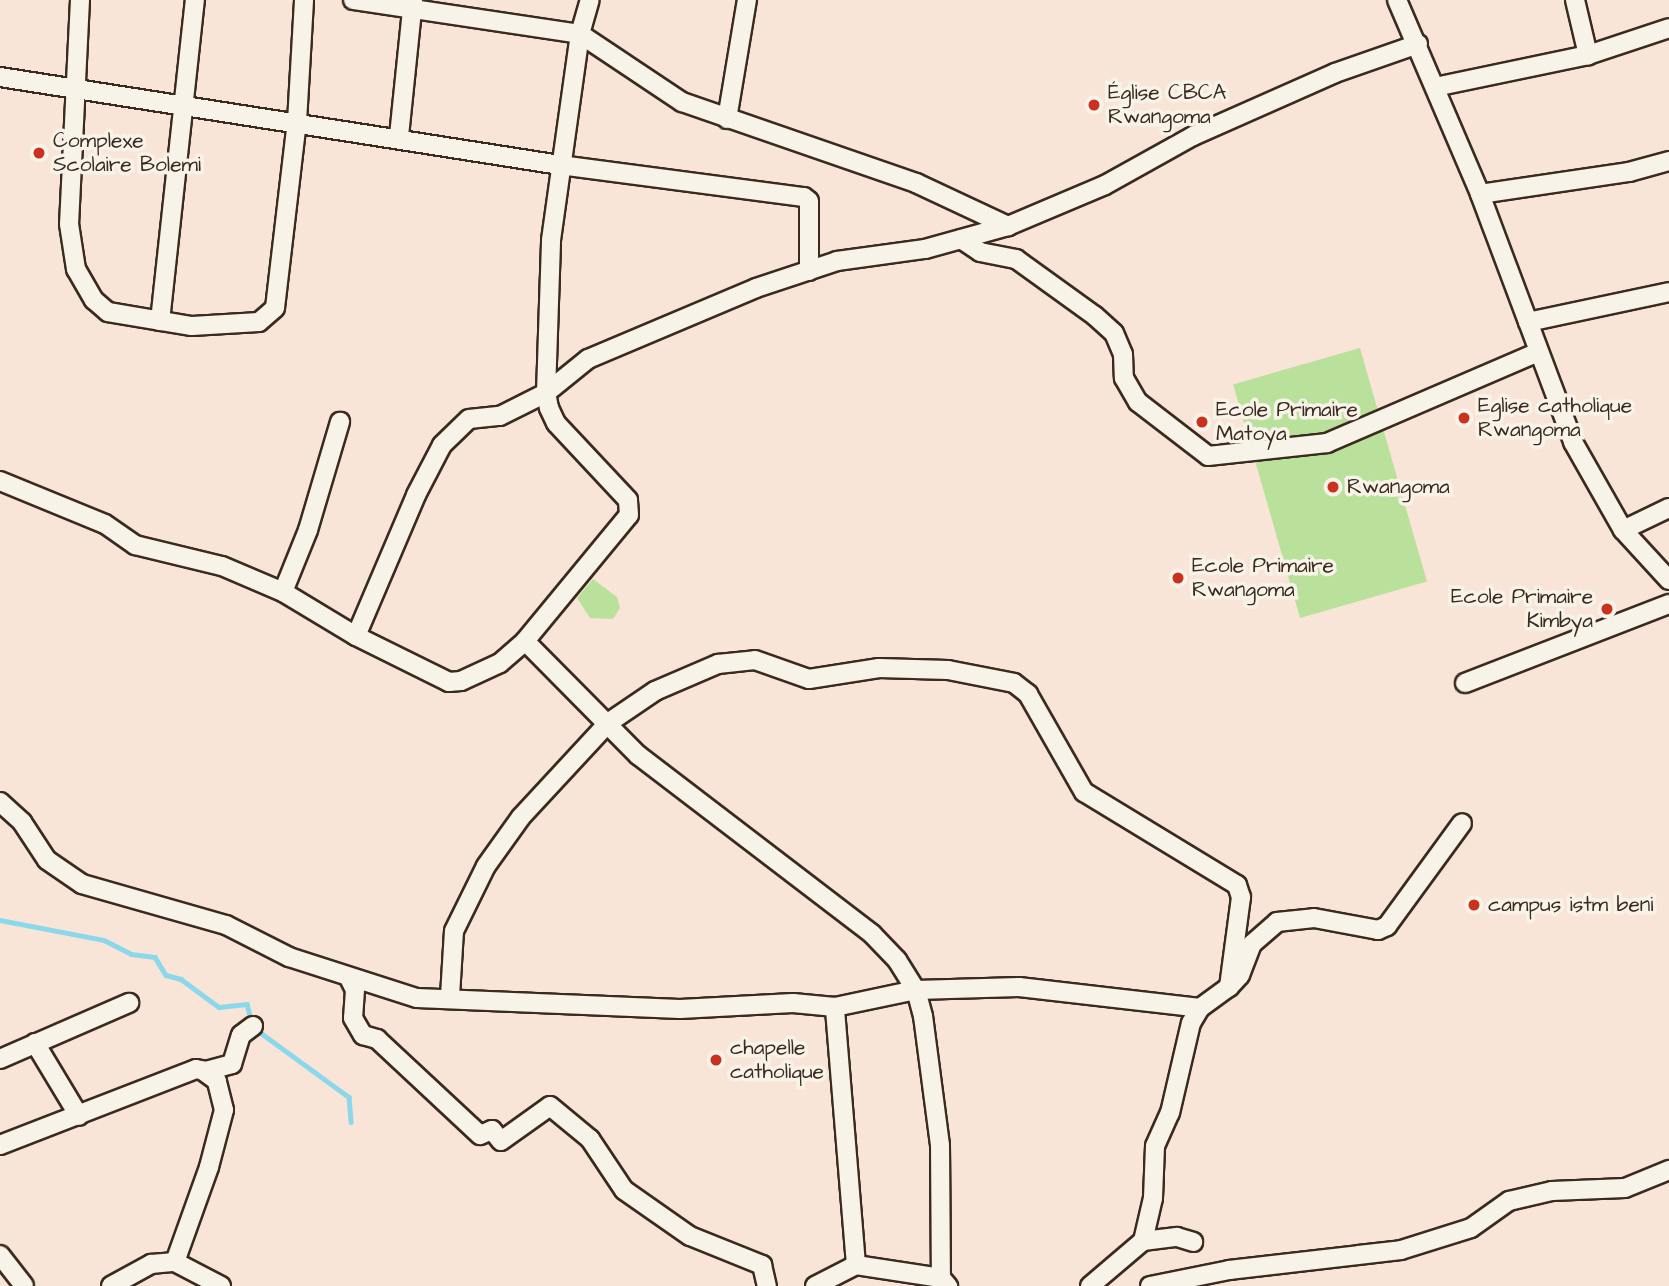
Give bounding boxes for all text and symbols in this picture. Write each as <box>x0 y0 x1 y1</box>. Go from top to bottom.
place label: Église CBCA Rwangoma <box>1108 80 1226 130</box>
marker: Église CBCA Rwangoma <box>1086 97 1102 113</box>
place label: Complexe Scolaire Bolemi <box>53 128 201 178</box>
marker: Complexe Scolaire Bolemi <box>31 145 47 161</box>
place label: Eglise catholique Rwangoma <box>1478 393 1632 443</box>
place label: Ecole Primaire Matoya <box>1216 397 1358 447</box>
marker: Eglise catholique Rwangoma <box>1456 410 1472 426</box>
marker: Ecole Primaire Matoya <box>1194 414 1210 430</box>
place label: Rwangoma <box>1347 474 1450 500</box>
marker: Rwangoma <box>1325 479 1341 495</box>
place label: Ecole Primaire Rwangoma <box>1192 553 1334 603</box>
marker: Ecole Primaire Rwangoma <box>1170 570 1186 586</box>
place label: Ecole Primaire Kimbya <box>1451 584 1593 634</box>
marker: Ecole Primaire Kimbya <box>1599 601 1615 617</box>
place label: campus istm beni <box>1488 892 1653 918</box>
marker: campus istm beni <box>1466 897 1482 913</box>
place label: chapelle catholique <box>730 1035 824 1085</box>
marker: chapelle catholique <box>708 1052 724 1068</box>

